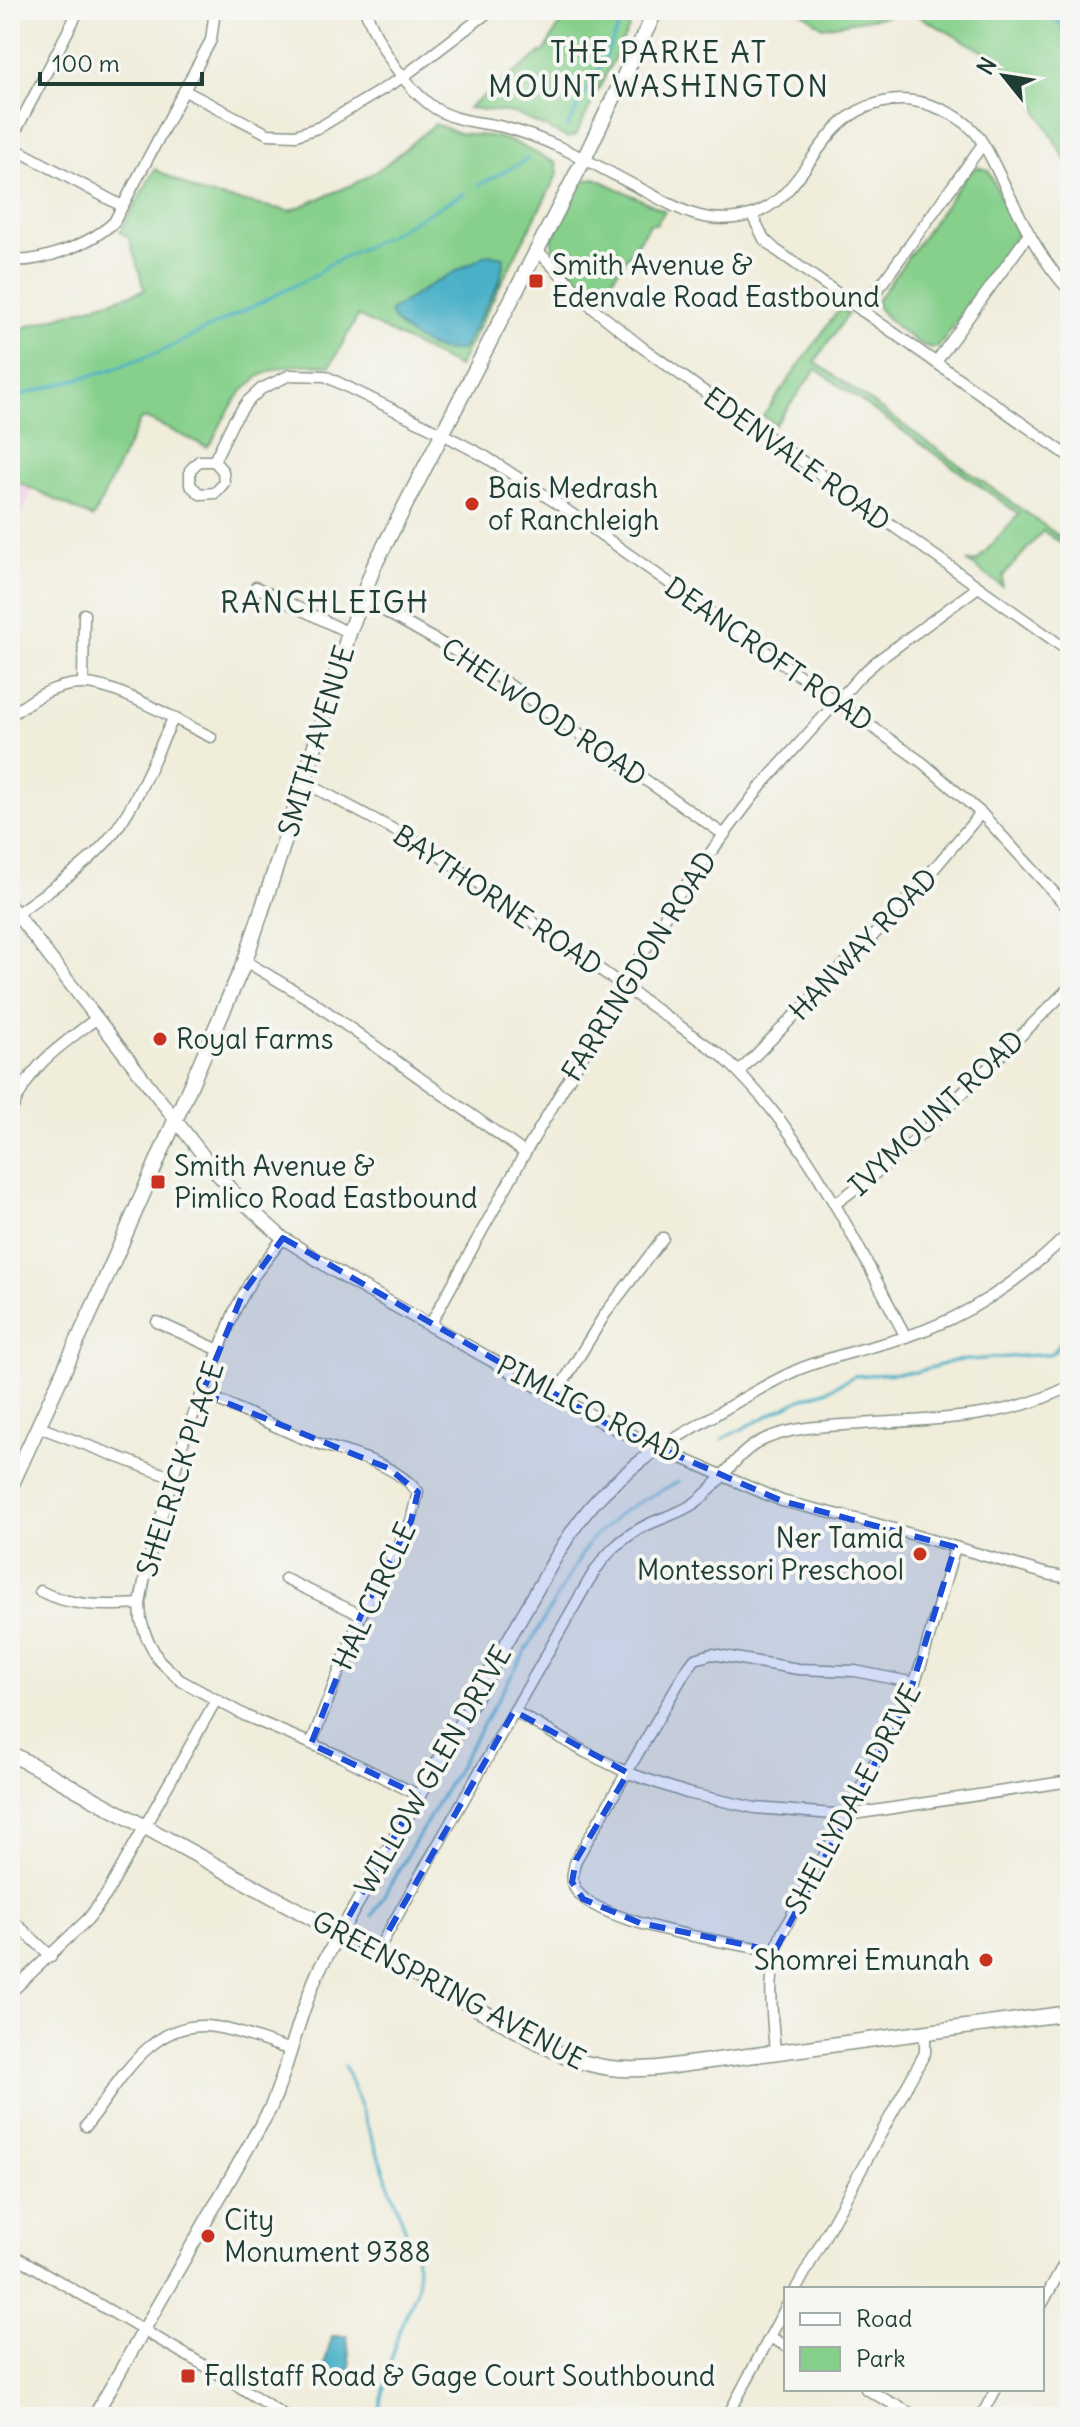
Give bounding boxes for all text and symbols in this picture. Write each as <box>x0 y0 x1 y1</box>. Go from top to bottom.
district label: THE PARKE AT MOUNT WASHINGTON <box>488 33 830 105</box>
scale bar <box>40 36 202 86</box>
north arrow <box>964 36 1044 116</box>
text: 100 m <box>52 48 120 78</box>
text: N <box>971 52 1003 80</box>
place label: Smith Avenue & Edenvale Road Eastbound <box>552 247 880 315</box>
marker: Smith Avenue & Edenvale Road Eastbound <box>527 272 545 290</box>
street label: EDENVALE ROAD <box>696 379 898 539</box>
place label: Bais Medrash of Ranchleigh <box>488 470 659 538</box>
marker: Bais Medrash of Ranchleigh <box>463 495 481 513</box>
street label: DEANCROFT ROAD <box>658 569 880 739</box>
district label: RANCHLEIGH <box>220 583 430 621</box>
street label: CHELWOOD ROAD <box>434 630 654 794</box>
street label: SMITH AVENUE <box>270 641 362 841</box>
street label: BAYTHORNE ROAD <box>387 817 609 983</box>
street label: FARRINGDON ROAD <box>554 844 724 1088</box>
street label: HANWAY ROAD <box>781 860 945 1028</box>
place label: Royal Farms <box>176 1021 333 1057</box>
street label: IVYMOUNT ROAD <box>841 1023 1031 1203</box>
marker: Royal Farms <box>151 1030 169 1048</box>
place label: Smith Avenue & Pimlico Road Eastbound <box>174 1148 477 1216</box>
marker: Smith Avenue & Pimlico Road Eastbound <box>149 1173 167 1191</box>
street label: PIMLICO ROAD <box>491 1347 687 1471</box>
street label: SHELRICK PLACE <box>128 1357 232 1581</box>
street label: HAL CIRCLE <box>324 1517 424 1675</box>
place label: Ner Tamid Montessori Preschool <box>637 1520 904 1588</box>
marker: Ner Tamid Montessori Preschool <box>911 1545 929 1563</box>
street label: WILLOW GLEN DRIVE <box>347 1639 519 1901</box>
street label: SHELLYDALE DRIVE <box>777 1678 929 1920</box>
street label: GREENSPRING AVENUE <box>306 1903 592 2077</box>
place label: Shomrei Emunah <box>754 1942 970 1978</box>
marker: Shomrei Emunah <box>977 1951 995 1969</box>
place label: City Monument 9388 <box>224 2202 431 2270</box>
marker: City Monument 9388 <box>199 2227 217 2245</box>
legend <box>784 2287 1044 2391</box>
text: Road <box>856 2303 912 2333</box>
text: Park <box>856 2343 906 2373</box>
place label: Fallstaff Road & Gage Court Southbound <box>204 2358 715 2394</box>
marker: Fallstaff Road & Gage Court Southbound <box>179 2367 197 2385</box>

